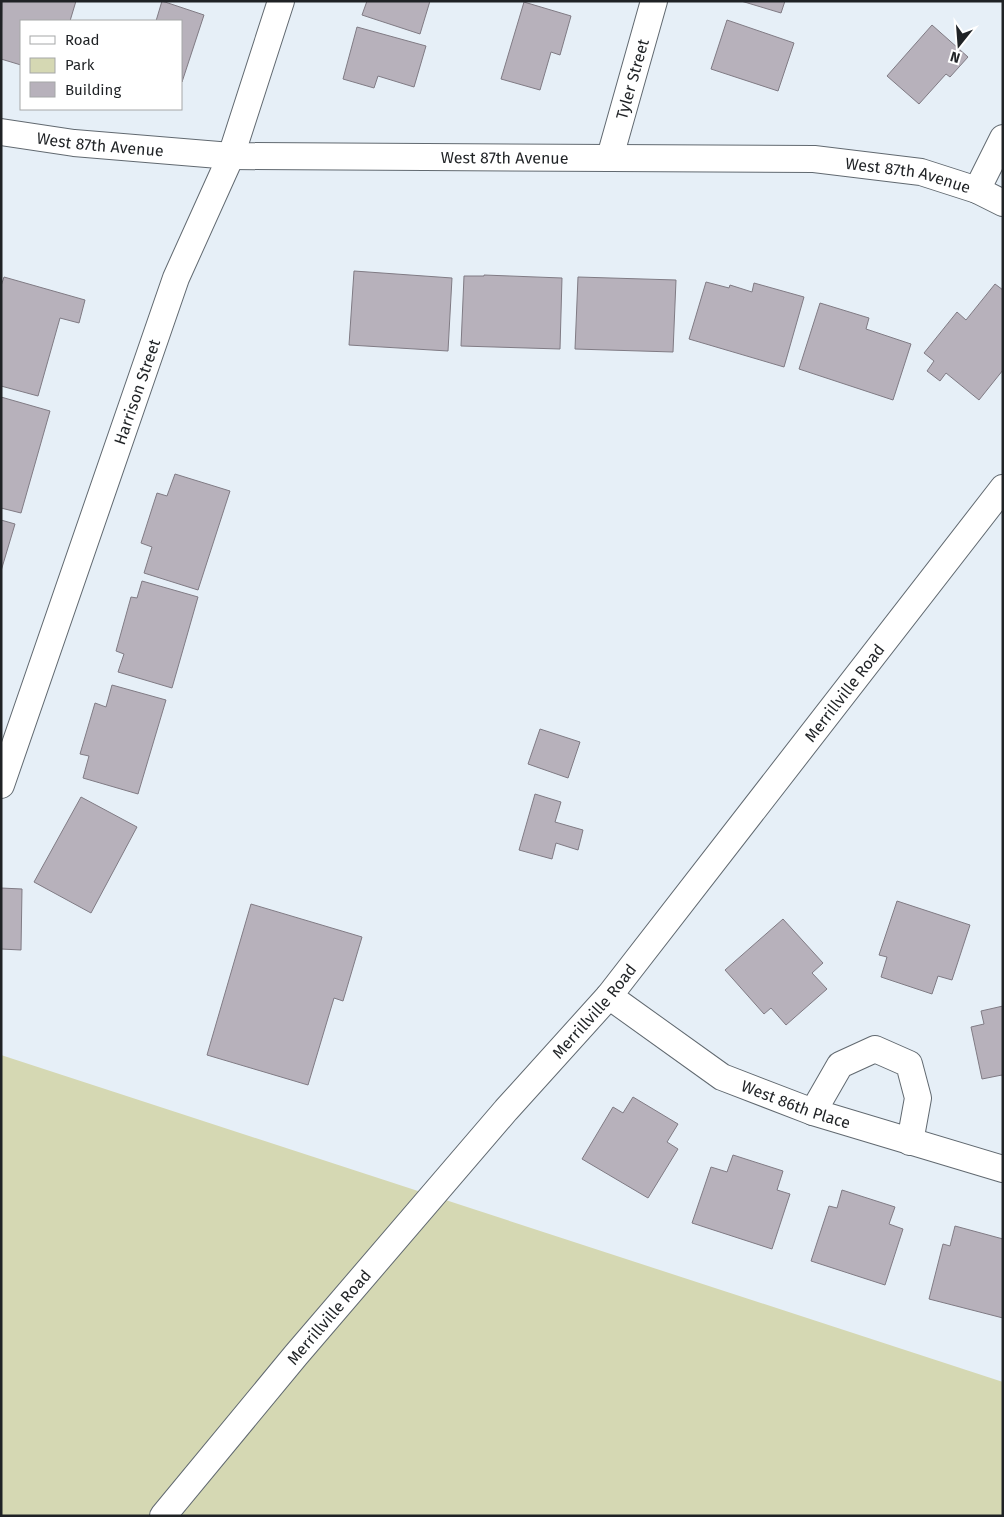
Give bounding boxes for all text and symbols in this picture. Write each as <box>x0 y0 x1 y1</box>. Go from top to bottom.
legend <box>20 20 182 110</box>
north arrow <box>934 20 984 70</box>
text: Road <box>65 31 100 49</box>
street label: Tyler Street <box>612 36 652 121</box>
text: N <box>948 47 962 66</box>
text: Park <box>65 56 95 74</box>
text: Building <box>65 81 121 99</box>
street label: West 87th Avenue <box>35 128 164 160</box>
street label: West 87th Avenue <box>441 148 568 167</box>
street label: West 87th Avenue <box>844 153 973 197</box>
street label: Harrison Street <box>110 336 164 447</box>
street label: Merrillville Road <box>800 640 888 746</box>
street label: Merrillville Road <box>548 960 640 1062</box>
street label: West 86th Place <box>739 1076 853 1132</box>
street label: Merrillville Road <box>283 1266 375 1368</box>

